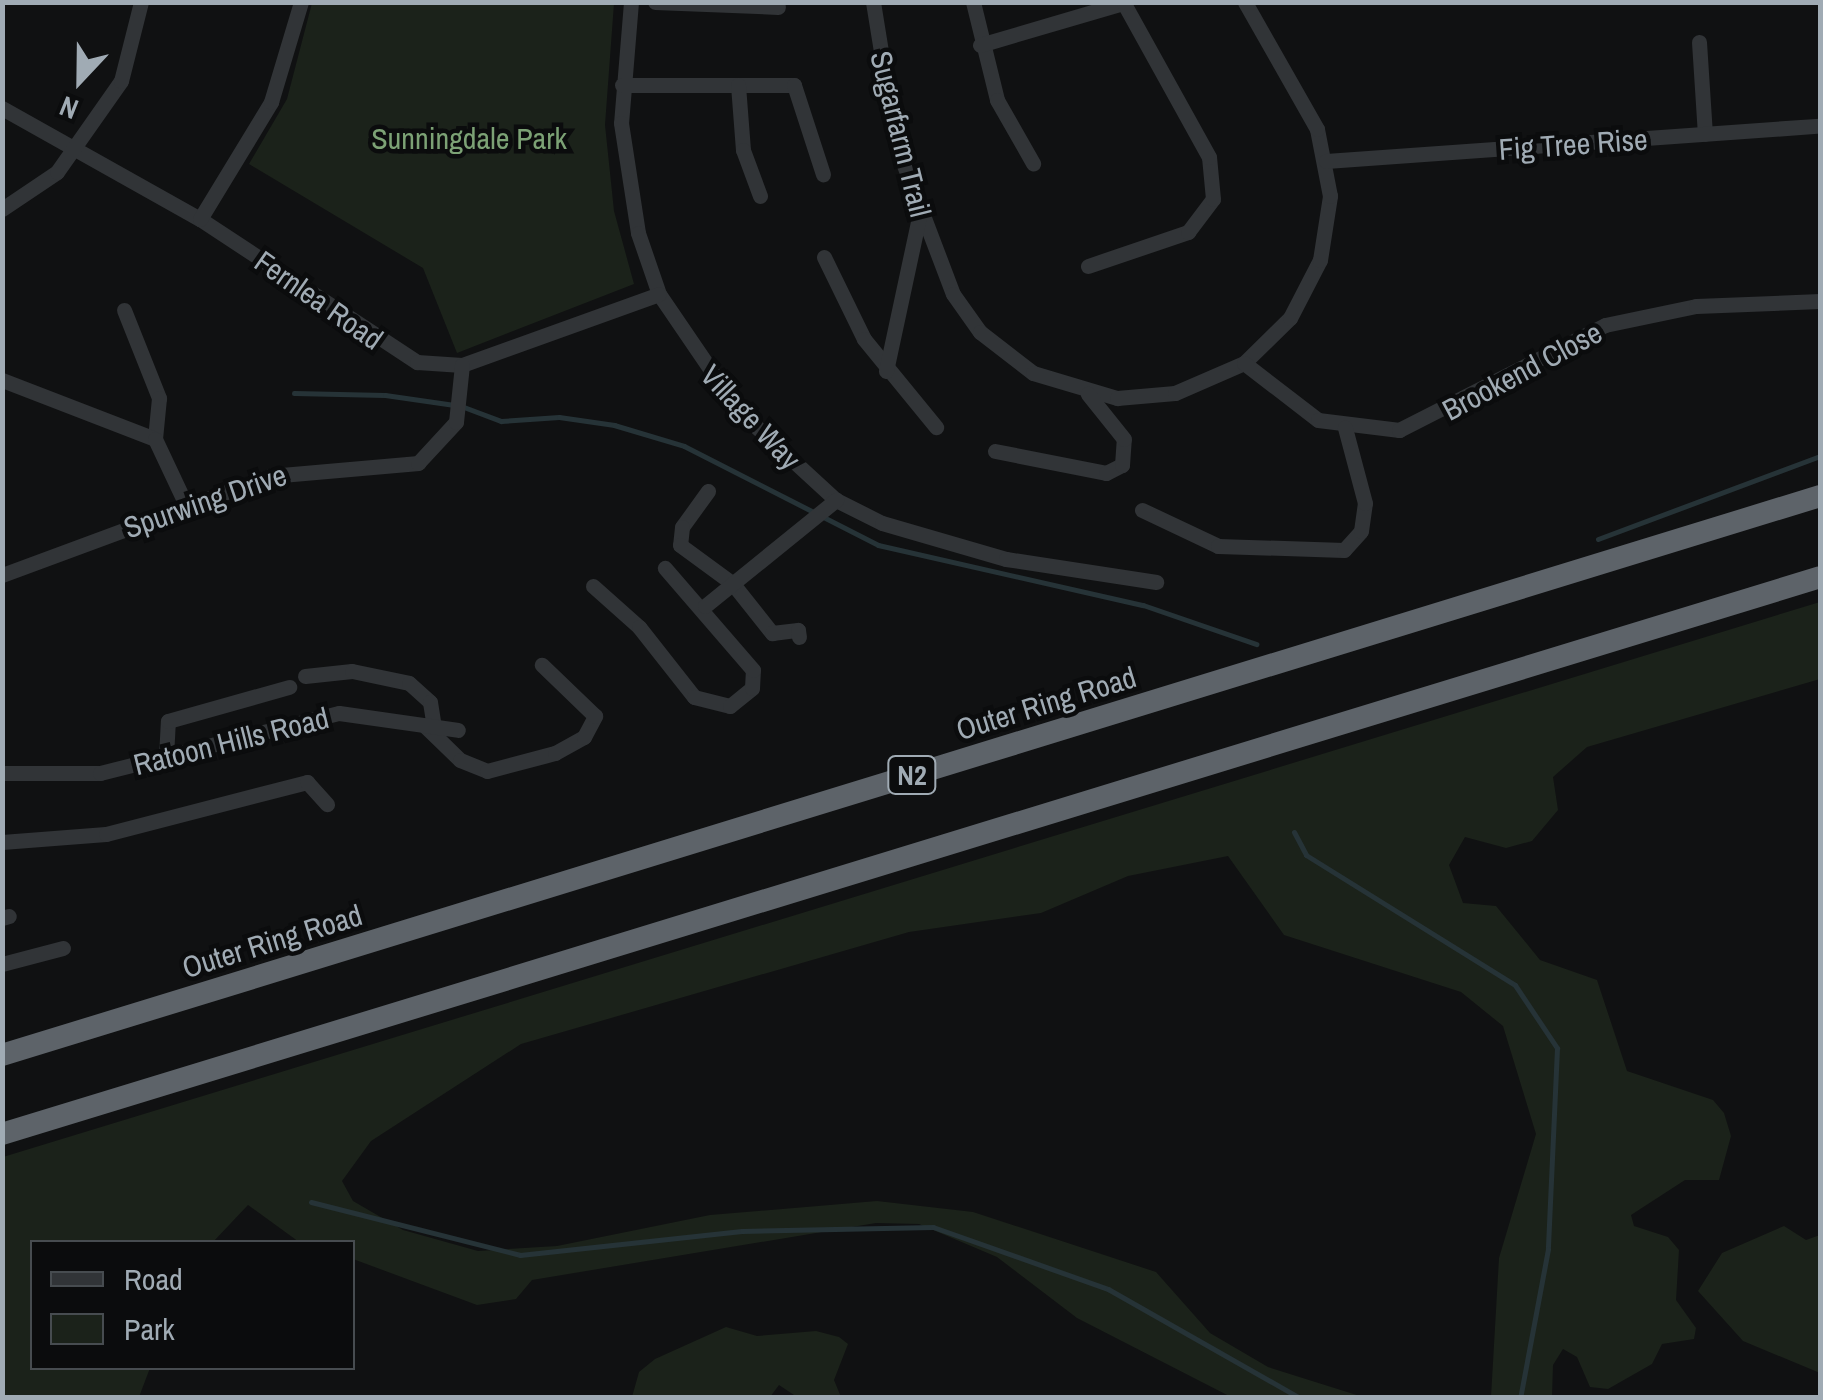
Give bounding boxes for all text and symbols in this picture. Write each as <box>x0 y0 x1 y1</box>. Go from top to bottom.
north arrow <box>30 30 130 130</box>
street label: Sugarfarm Trail <box>863 47 939 221</box>
text: N <box>54 87 84 129</box>
park label: Sunningdale Park <box>371 120 567 156</box>
street label: Fig Tree Rise <box>1497 121 1649 167</box>
street label: Fernlea Road <box>248 243 390 357</box>
street label: Brookend Close <box>1436 314 1608 428</box>
street label: Village Way <box>694 357 808 477</box>
street label: Spurwing Drive <box>119 456 291 546</box>
street label: Outer Ring Road <box>952 659 1140 747</box>
street label: Ratoon Hills Road <box>130 699 332 783</box>
road number: N2 <box>887 752 937 798</box>
street label: Outer Ring Road <box>178 897 366 985</box>
legend <box>30 1240 355 1370</box>
text: Road <box>124 1259 183 1299</box>
text: Park <box>124 1309 175 1349</box>

